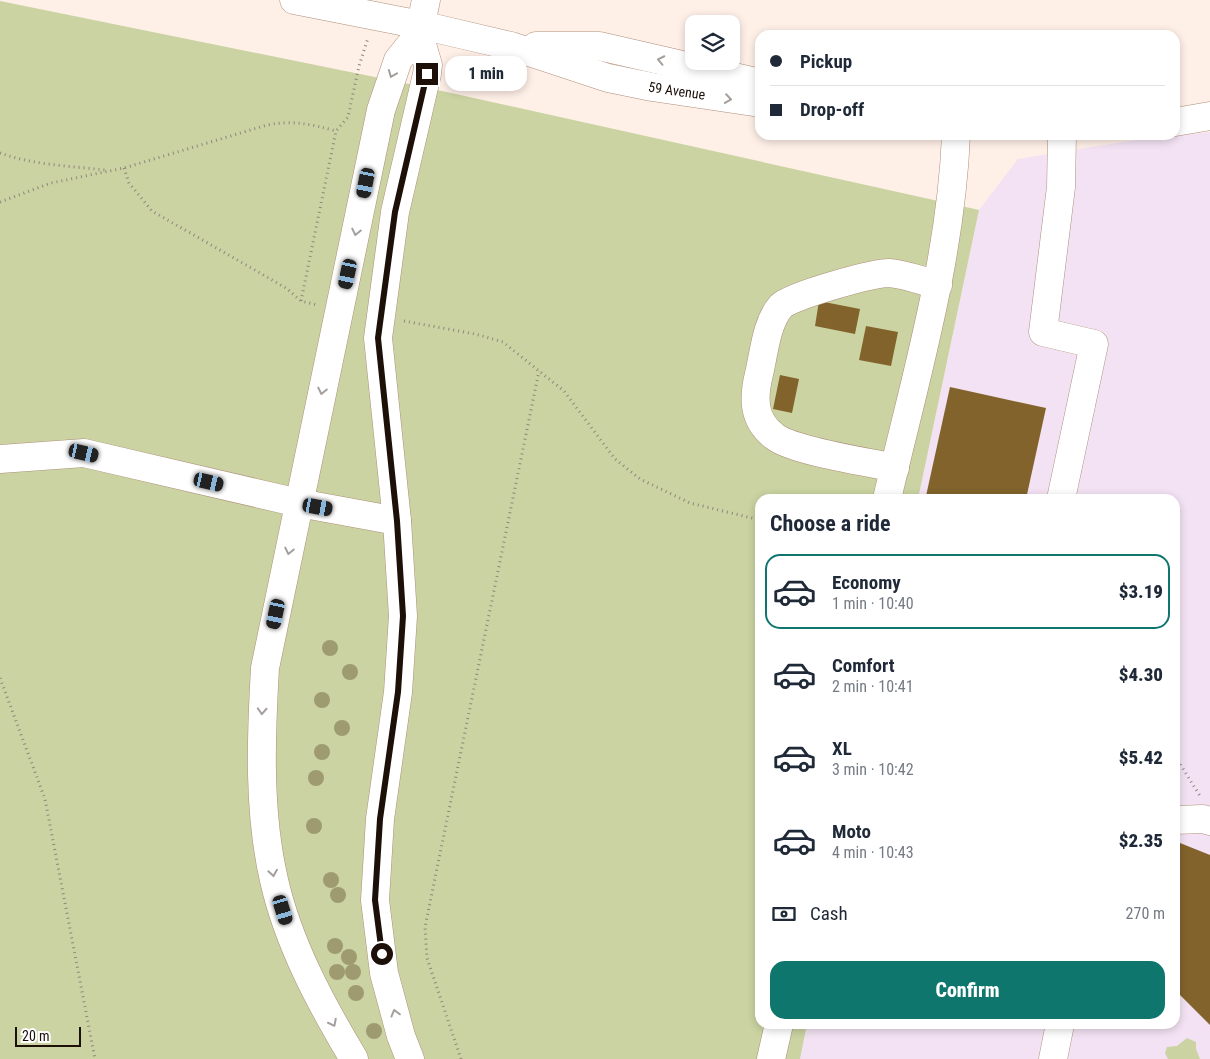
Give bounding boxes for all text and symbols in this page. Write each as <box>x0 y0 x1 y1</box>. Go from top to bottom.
map controls <box>685 15 740 70</box>
button: layers <box>685 15 740 70</box>
text: Pickup <box>800 50 852 73</box>
one-way arrow <box>657 55 666 66</box>
callout: 1 min <box>444 56 527 92</box>
route end <box>416 63 438 85</box>
text: 1 min <box>468 64 504 83</box>
one-way arrow <box>388 69 398 78</box>
street label: 59 Avenue <box>647 78 707 103</box>
one-way arrow <box>725 93 733 104</box>
text: Drop-off <box>800 98 864 121</box>
car <box>355 167 376 199</box>
one-way arrow <box>351 228 362 237</box>
car <box>337 258 358 290</box>
one-way arrow <box>318 387 328 396</box>
car <box>67 442 100 464</box>
car <box>192 471 225 493</box>
car <box>301 497 334 517</box>
text: Choose a ride <box>770 511 891 536</box>
one-way arrow <box>284 547 295 556</box>
icon: car <box>772 569 817 614</box>
text: Economy <box>832 571 901 594</box>
text: $3.19 <box>1119 580 1163 603</box>
text: 1 min · 10:40 <box>832 594 914 613</box>
car <box>265 598 286 630</box>
icon: car <box>772 652 817 697</box>
text: Comfort <box>832 654 895 677</box>
text: $4.30 <box>1119 663 1163 686</box>
text: 2 min · 10:41 <box>832 677 914 696</box>
one-way arrow <box>257 707 268 715</box>
icon: car <box>772 735 817 780</box>
text: XL <box>832 737 852 760</box>
text: $5.42 <box>1119 746 1163 769</box>
text: 3 min · 10:42 <box>832 760 914 779</box>
icon: car <box>772 818 817 863</box>
text: Moto <box>832 820 871 843</box>
text: $2.35 <box>1119 829 1163 852</box>
text: 4 min · 10:43 <box>832 843 914 862</box>
one-way arrow <box>267 869 278 877</box>
car <box>271 893 294 927</box>
icon: cash <box>770 900 798 928</box>
text: Cash <box>810 902 848 925</box>
text: 270 m <box>1126 904 1165 923</box>
route start <box>371 943 393 965</box>
button: Confirm <box>770 961 1165 1019</box>
one-way arrow <box>390 1008 401 1017</box>
one-way arrow <box>327 1018 337 1027</box>
scale bar <box>15 1024 81 1047</box>
text: 20 m <box>22 1028 50 1044</box>

